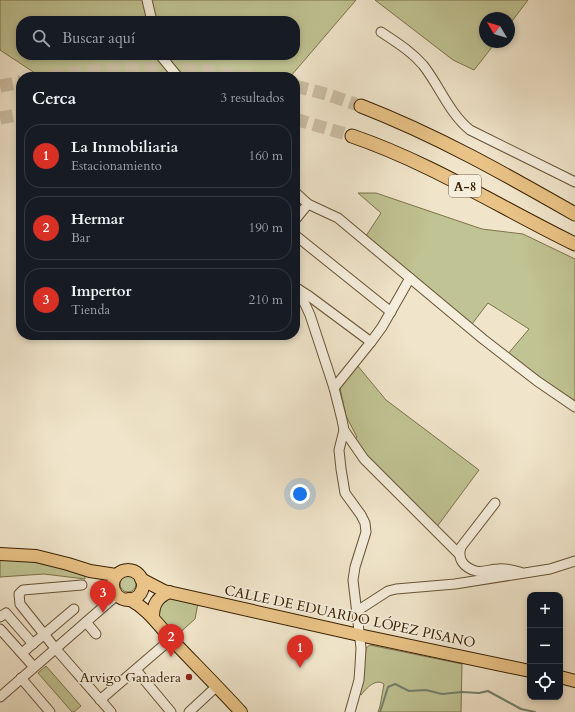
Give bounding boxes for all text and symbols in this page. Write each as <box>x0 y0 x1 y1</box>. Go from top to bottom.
north arrow <box>479 12 515 48</box>
search box <box>16 16 300 60</box>
icon: search <box>30 27 52 49</box>
text: Buscar aquí <box>62 28 135 48</box>
text: Cerca <box>32 87 76 110</box>
text: 3 resultados <box>220 89 284 107</box>
text: La Inmobiliaria <box>71 137 178 157</box>
text: 1 <box>43 147 49 165</box>
text: 160 m <box>249 147 283 165</box>
text: Estacionamiento <box>71 157 162 175</box>
road number: A-8 <box>449 175 481 197</box>
text: Hermar <box>71 209 124 229</box>
text: 2 <box>43 219 49 237</box>
text: 190 m <box>249 219 283 237</box>
text: Bar <box>71 229 90 247</box>
text: Impertor <box>71 281 131 301</box>
text: 3 <box>43 291 49 309</box>
text: 210 m <box>249 291 283 309</box>
text: Tienda <box>71 301 110 319</box>
your location <box>290 484 310 504</box>
pin: 3 <box>90 580 116 613</box>
street label: CALLE DE EDUARDO LÓPEZ PISANO <box>223 581 477 652</box>
map controls <box>527 592 563 700</box>
button: + <box>527 592 563 628</box>
pin: 2 <box>158 624 184 657</box>
button: − <box>527 628 563 664</box>
pin: 1 <box>287 635 313 668</box>
button: locate <box>527 664 563 700</box>
place label: Arvigo Ganadera <box>80 668 181 687</box>
marker: Arvigo Ganadera <box>184 672 194 682</box>

